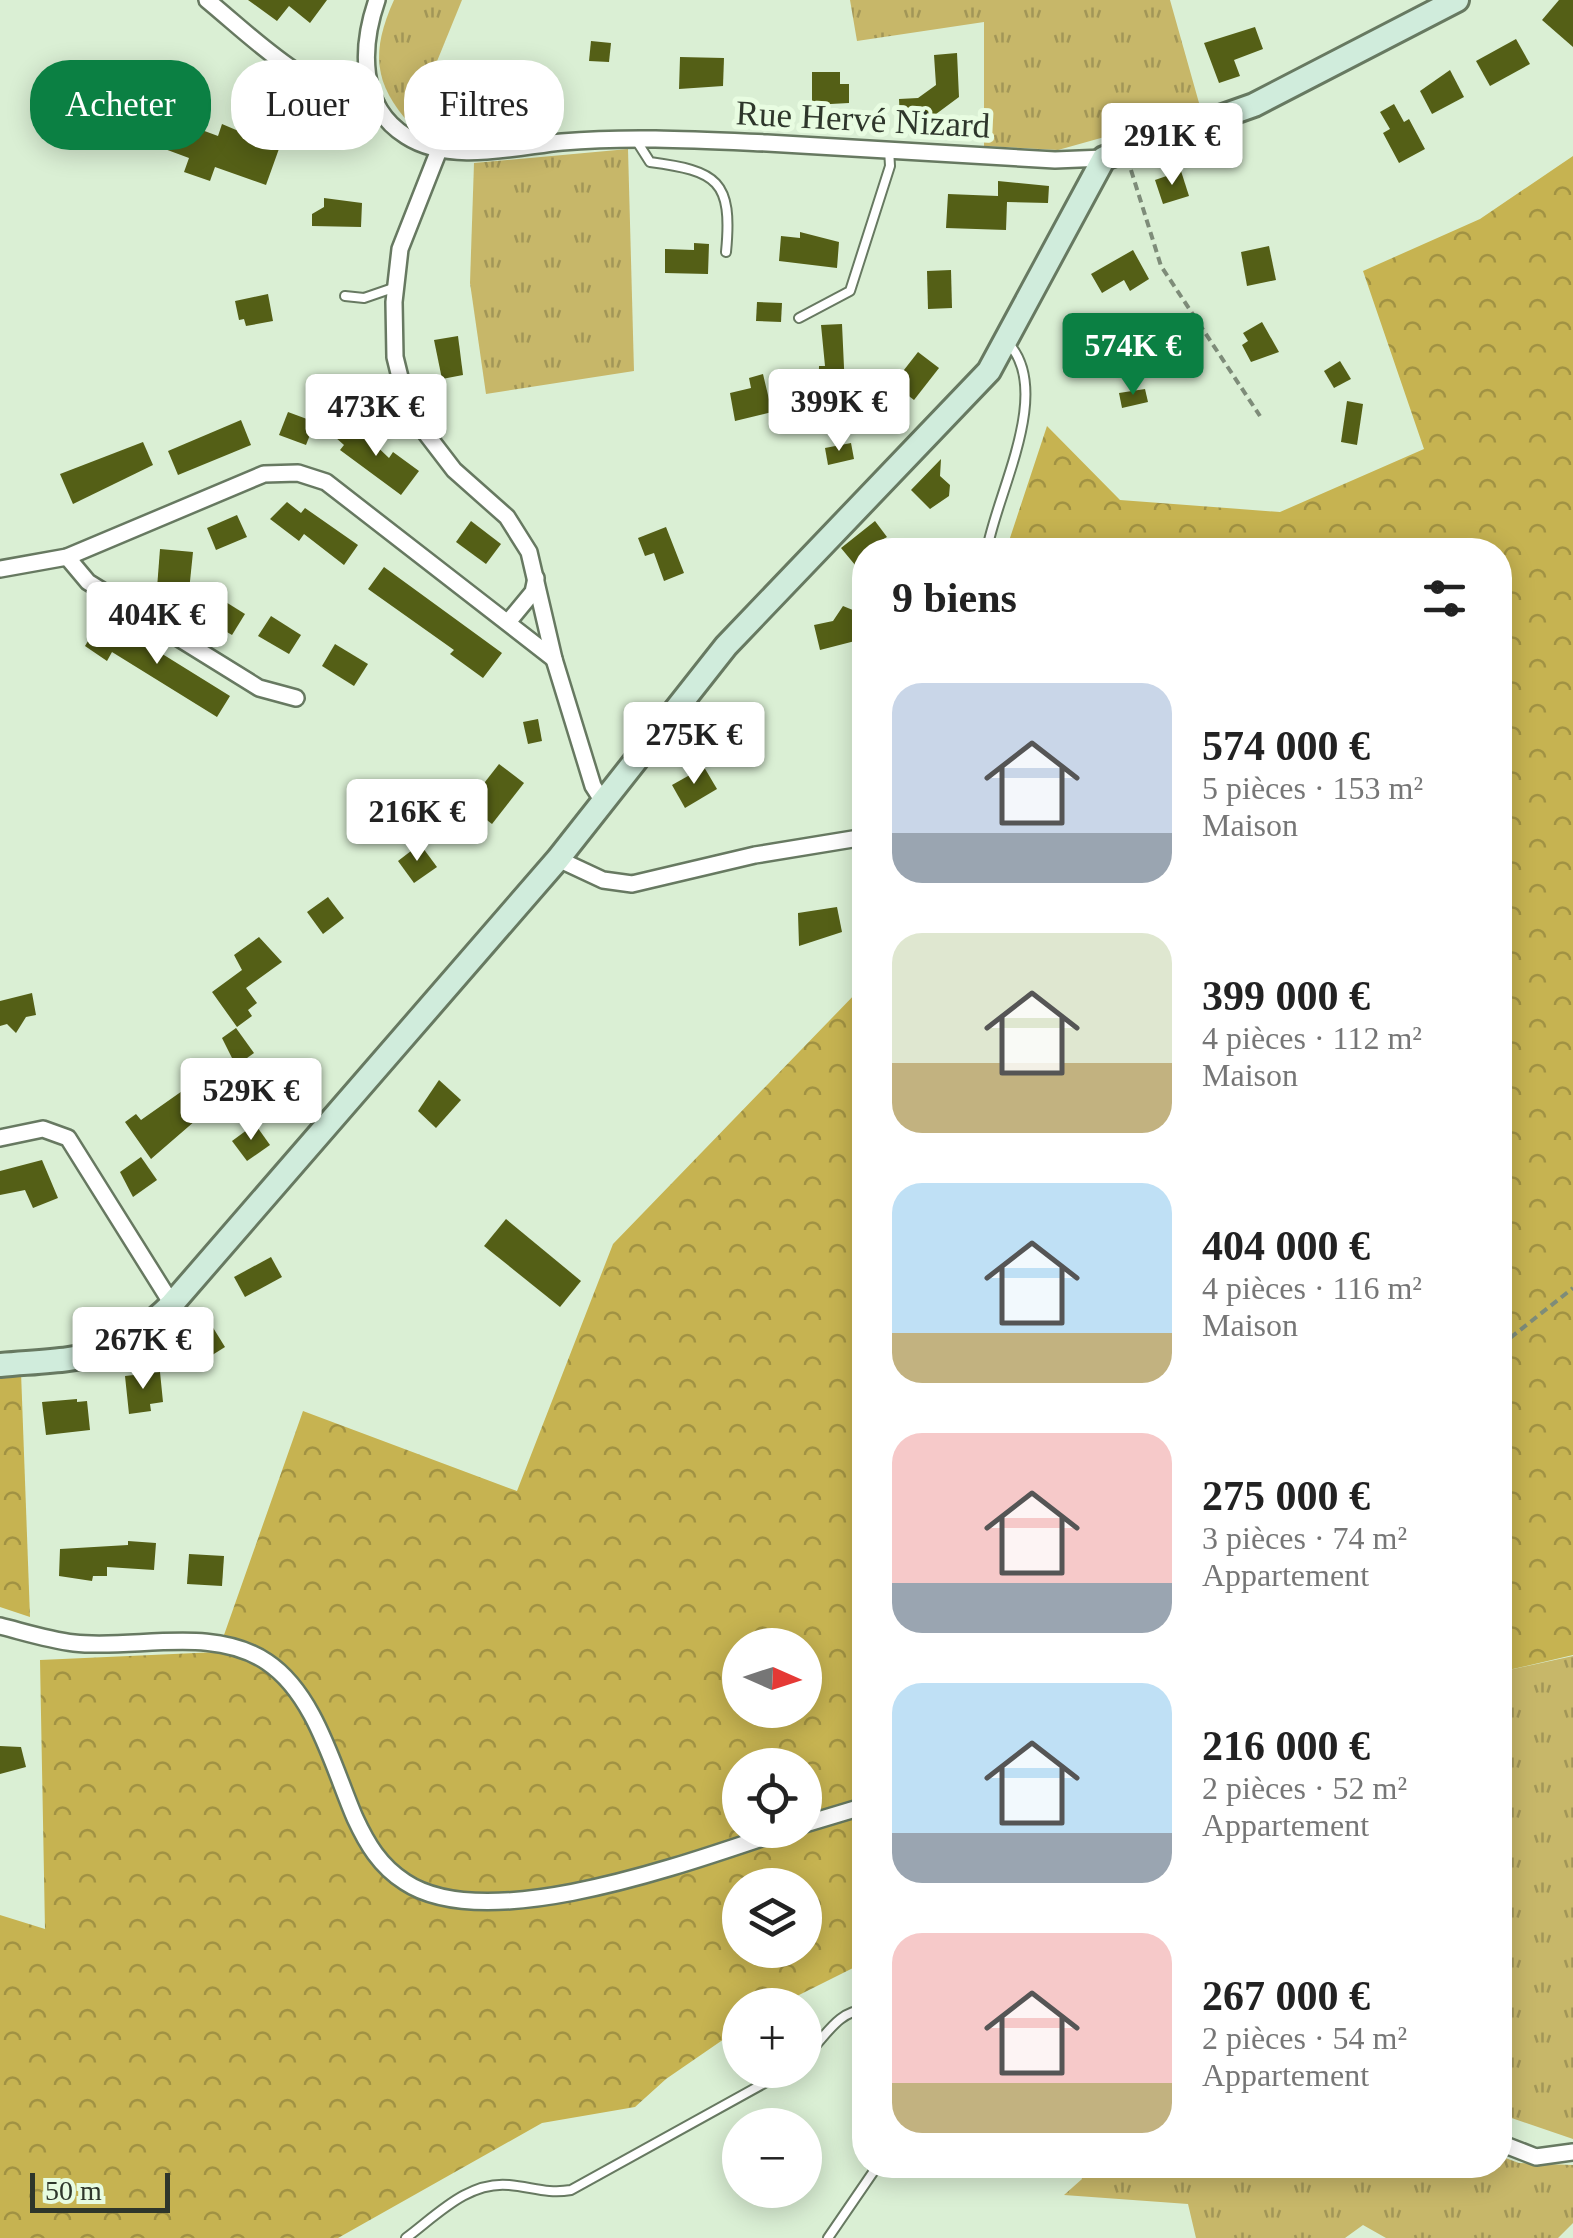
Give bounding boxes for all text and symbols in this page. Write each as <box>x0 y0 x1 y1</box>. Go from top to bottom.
chip: Acheter <box>30 60 211 150</box>
chip: Louer <box>231 60 384 150</box>
chip: Filtres <box>404 60 564 150</box>
street label: Rue Hervé Nizard <box>735 93 992 146</box>
pin: 291K € <box>1091 103 1253 188</box>
text: 291K € <box>1124 117 1220 153</box>
pin: 574K € <box>1052 313 1214 398</box>
text: 574K € <box>1085 327 1181 363</box>
pin: 399K € <box>758 369 920 454</box>
pin: 473K € <box>295 374 457 459</box>
text: 399K € <box>791 383 887 419</box>
text: 473K € <box>328 388 424 424</box>
icon: filters <box>1417 571 1472 626</box>
text: 9 biens <box>892 575 1017 621</box>
pin: 404K € <box>76 582 238 667</box>
text: 404K € <box>109 596 205 632</box>
pin: 275K € <box>613 702 775 787</box>
text: 275K € <box>646 716 742 752</box>
icon: home <box>972 723 1092 843</box>
text: 574 000 € <box>1202 723 1370 769</box>
text: 5 pièces · 153 m² <box>1202 770 1423 806</box>
pin: 216K € <box>336 779 498 864</box>
text: 216K € <box>369 793 465 829</box>
text: Maison <box>1202 807 1298 843</box>
icon: home <box>972 973 1092 1093</box>
text: 399 000 € <box>1202 973 1370 1019</box>
text: 4 pièces · 112 m² <box>1202 1020 1422 1056</box>
text: Maison <box>1202 1057 1298 1093</box>
pin: 529K € <box>170 1058 332 1143</box>
text: 529K € <box>203 1072 299 1108</box>
icon: home <box>972 1223 1092 1343</box>
text: 404 000 € <box>1202 1223 1370 1269</box>
text: 4 pièces · 116 m² <box>1202 1270 1422 1306</box>
pin: 267K € <box>62 1307 224 1392</box>
text: Maison <box>1202 1307 1298 1343</box>
text: 267K € <box>95 1321 191 1357</box>
icon: home <box>972 1473 1092 1593</box>
text: 275 000 € <box>1202 1473 1370 1519</box>
text: 3 pièces · 74 m² <box>1202 1520 1407 1556</box>
text: Appartement <box>1202 1557 1369 1593</box>
north arrow <box>722 1628 822 1728</box>
map controls <box>722 1628 822 2208</box>
icon: home <box>972 1723 1092 1843</box>
text: 216 000 € <box>1202 1723 1370 1769</box>
button: locate <box>722 1748 822 1848</box>
text: 2 pièces · 52 m² <box>1202 1770 1407 1806</box>
text: Appartement <box>1202 1807 1369 1843</box>
button: layers <box>722 1868 822 1968</box>
icon: home <box>972 1973 1092 2093</box>
text: 267 000 € <box>1202 1973 1370 2019</box>
button: + <box>722 1988 822 2088</box>
text: 2 pièces · 54 m² <box>1202 2020 1407 2056</box>
text: Appartement <box>1202 2057 1369 2093</box>
button: − <box>722 2108 822 2208</box>
scale bar <box>30 2168 170 2212</box>
text: 50 m <box>45 2175 102 2206</box>

